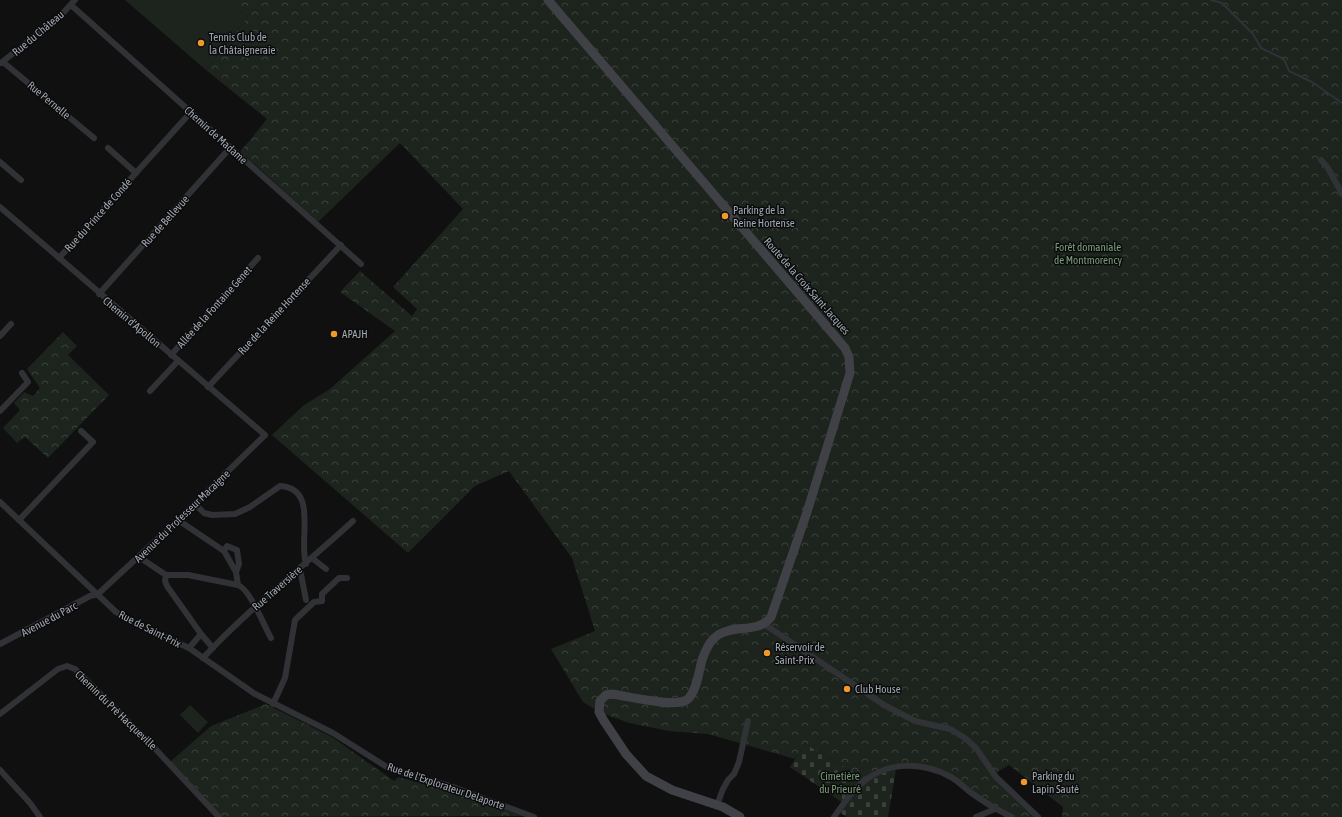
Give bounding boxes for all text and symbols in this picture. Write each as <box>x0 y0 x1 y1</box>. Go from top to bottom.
street label: Rue du Château <box>10 8 66 58</box>
place label: Tennis Club de la Châtaigneraie <box>209 31 275 56</box>
marker: Tennis Club de la Châtaigneraie <box>196 38 206 48</box>
street label: Rue Pernelle <box>25 79 73 121</box>
street label: Chemin de Madame <box>182 104 250 166</box>
street label: Rue du Prince de Condé <box>62 176 134 254</box>
street label: Rue de Bellevue <box>139 193 191 249</box>
place label: Parking de la Reine Hortense <box>733 204 795 229</box>
marker: Parking de la Reine Hortense <box>720 211 730 221</box>
street label: Route de la Croix Saint-Jacques <box>762 235 852 337</box>
park label: Forêt domaniale de Montmorency <box>1054 241 1122 266</box>
street label: Allée de la Fontaine Genet <box>174 264 254 350</box>
street label: Rue de la Reine Hortense <box>235 275 313 357</box>
street label: Chemin d'Apollon <box>101 294 163 350</box>
place label: APAJH <box>342 328 368 340</box>
marker: APAJH <box>329 329 339 339</box>
street label: Avenue du Professeur Macaigne <box>132 467 232 565</box>
street label: Rue Traversière <box>250 563 304 613</box>
street label: Avenue du Parc <box>19 599 80 639</box>
street label: Rue de Saint-Prix <box>117 608 184 650</box>
place label: Réservoir de Saint-Prix <box>775 641 825 666</box>
marker: Réservoir de Saint-Prix <box>762 648 772 658</box>
street label: Chemin du Pré Hacqueville <box>73 668 159 752</box>
place label: Club House <box>855 683 901 695</box>
marker: Club House <box>842 684 852 694</box>
street label: Rue de l'Explorateur Delaporte <box>386 760 506 812</box>
park label: Cimetière du Prieuré <box>819 770 861 795</box>
place label: Parking du Lapin Sauté <box>1032 770 1079 795</box>
marker: Parking du Lapin Sauté <box>1019 777 1029 787</box>

